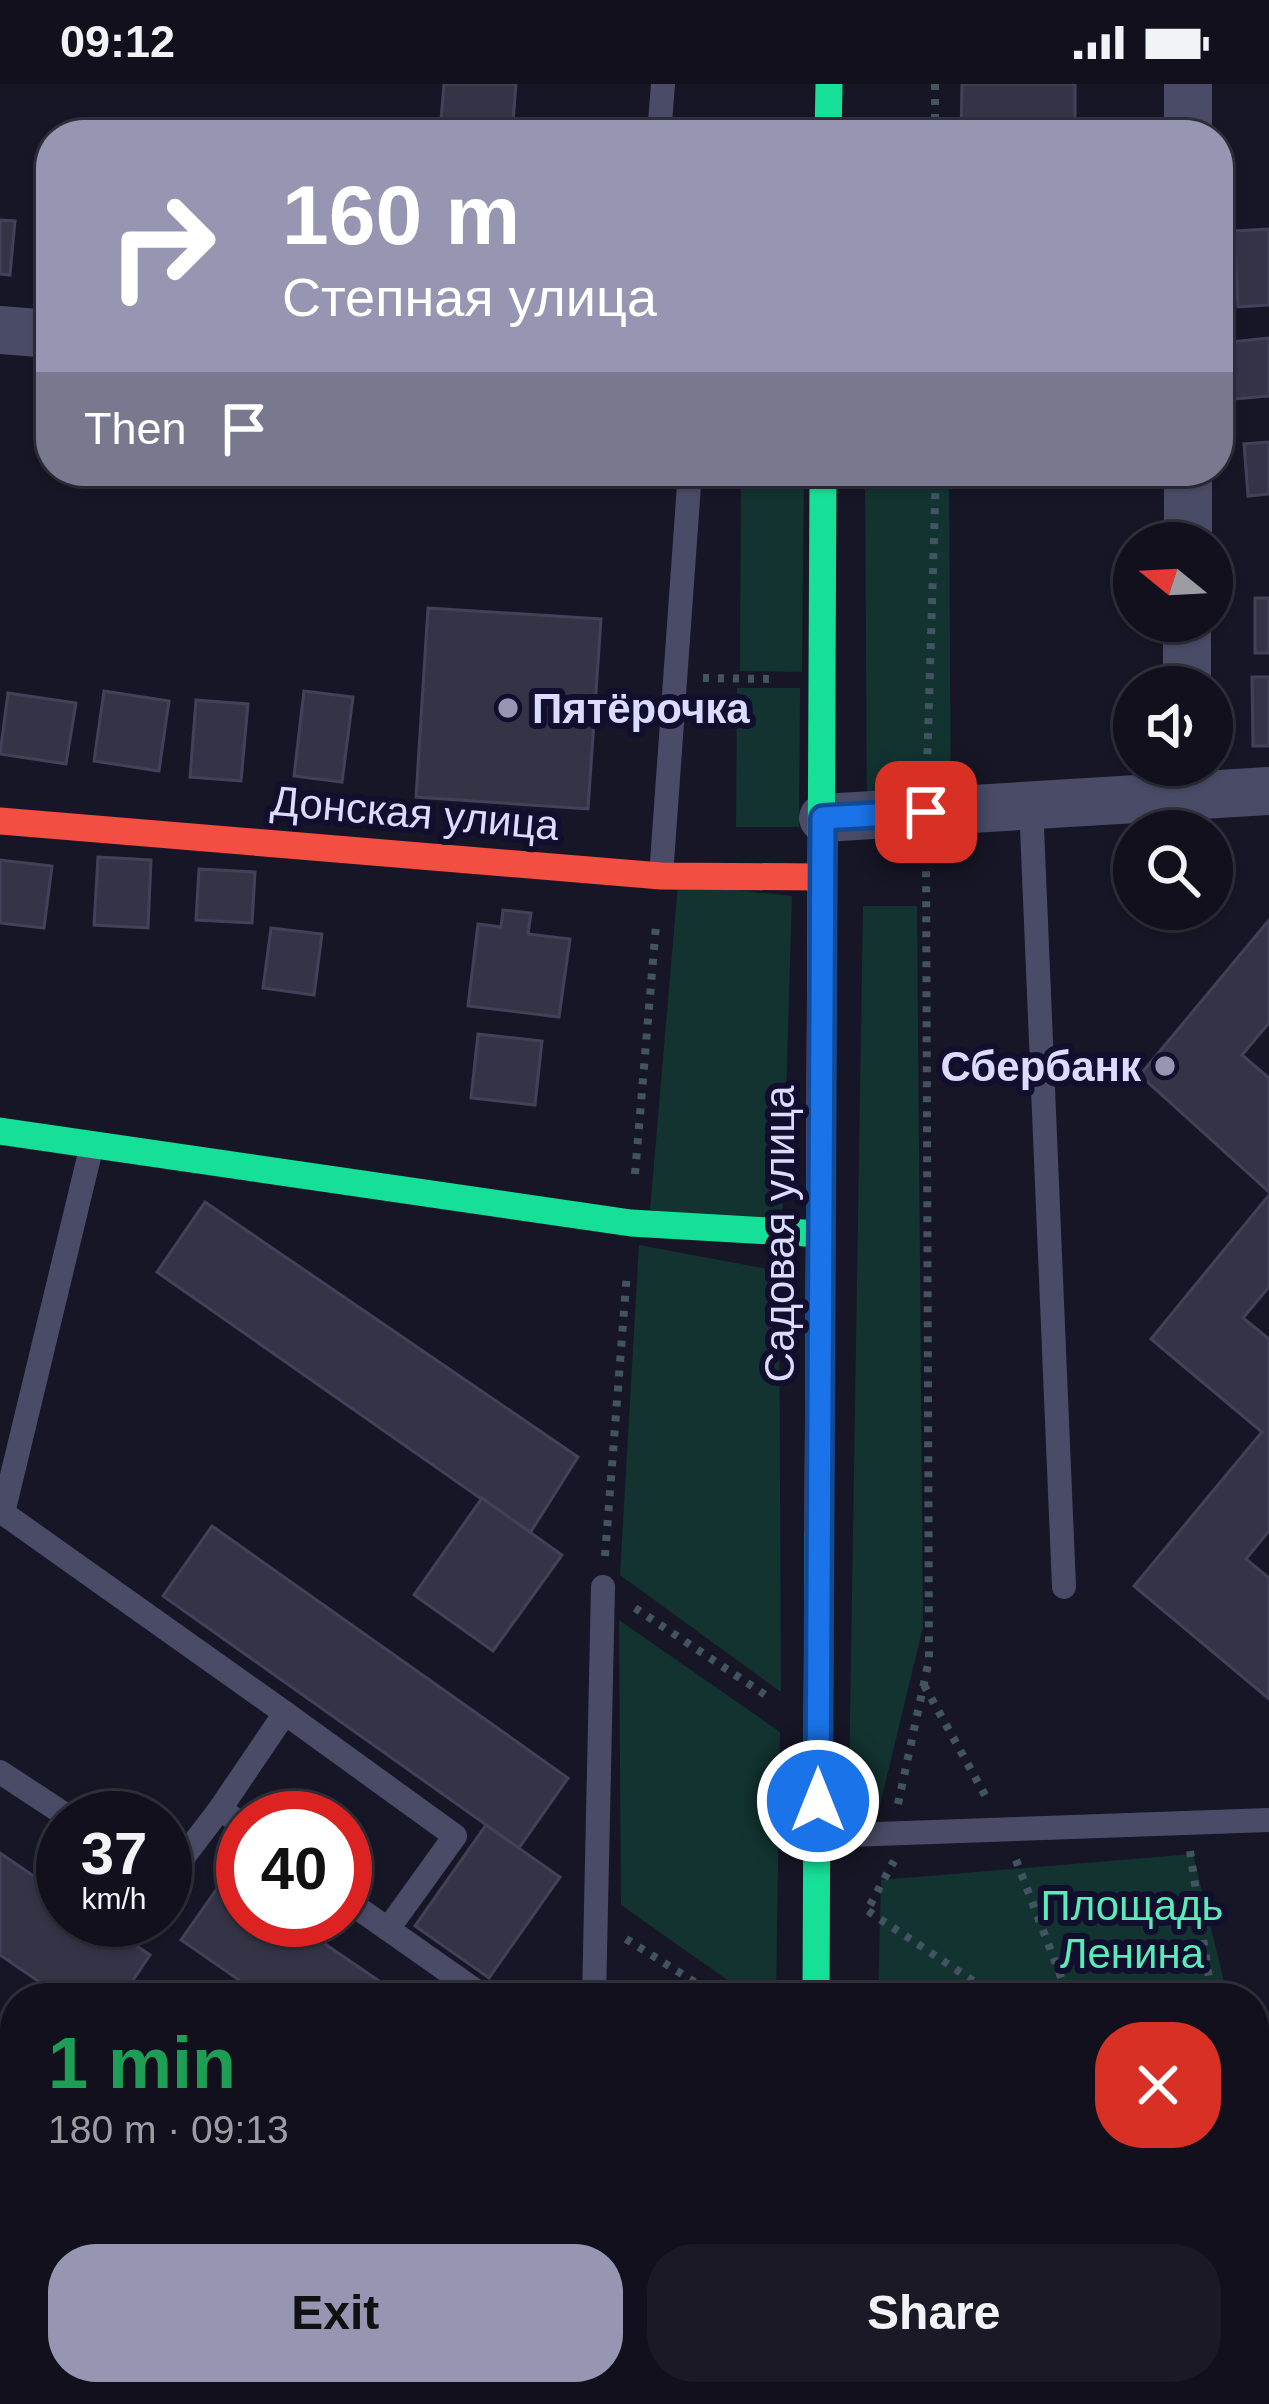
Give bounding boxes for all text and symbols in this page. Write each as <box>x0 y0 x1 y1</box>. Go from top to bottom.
text: 09:12 <box>60 16 175 67</box>
icon: right <box>84 168 240 324</box>
text: 160 m <box>282 168 520 262</box>
text: Степная улица <box>282 267 657 327</box>
icon: arrive <box>211 396 277 462</box>
text: Then <box>84 403 187 454</box>
north arrow <box>1113 522 1233 642</box>
map controls <box>1113 522 1233 930</box>
button: sound <box>1113 666 1233 786</box>
place label: Пятёрочка <box>532 685 750 732</box>
marker: Пятёрочка <box>495 695 521 721</box>
pin <box>875 761 977 863</box>
street label: Донская улица <box>269 777 562 849</box>
icon: arrive <box>893 779 959 845</box>
button: search <box>1113 810 1233 930</box>
place label: Сбербанк <box>941 1043 1142 1090</box>
marker: Сбербанк <box>1152 1053 1178 1079</box>
street label: Садовая улица <box>756 1085 803 1383</box>
position arrow <box>755 1738 881 1864</box>
speed limit sign: 40 <box>216 1791 372 1947</box>
text: 37 <box>81 1820 147 1887</box>
text: km/h <box>81 1882 147 1915</box>
park label: Площадь Ленина <box>1041 1882 1223 1977</box>
button: close <box>1095 2022 1221 2148</box>
text: 1 min <box>48 2023 236 2103</box>
text: 180 m · 09:13 <box>48 2108 289 2151</box>
button: Exit <box>48 2244 623 2382</box>
button: Share <box>647 2244 1221 2382</box>

